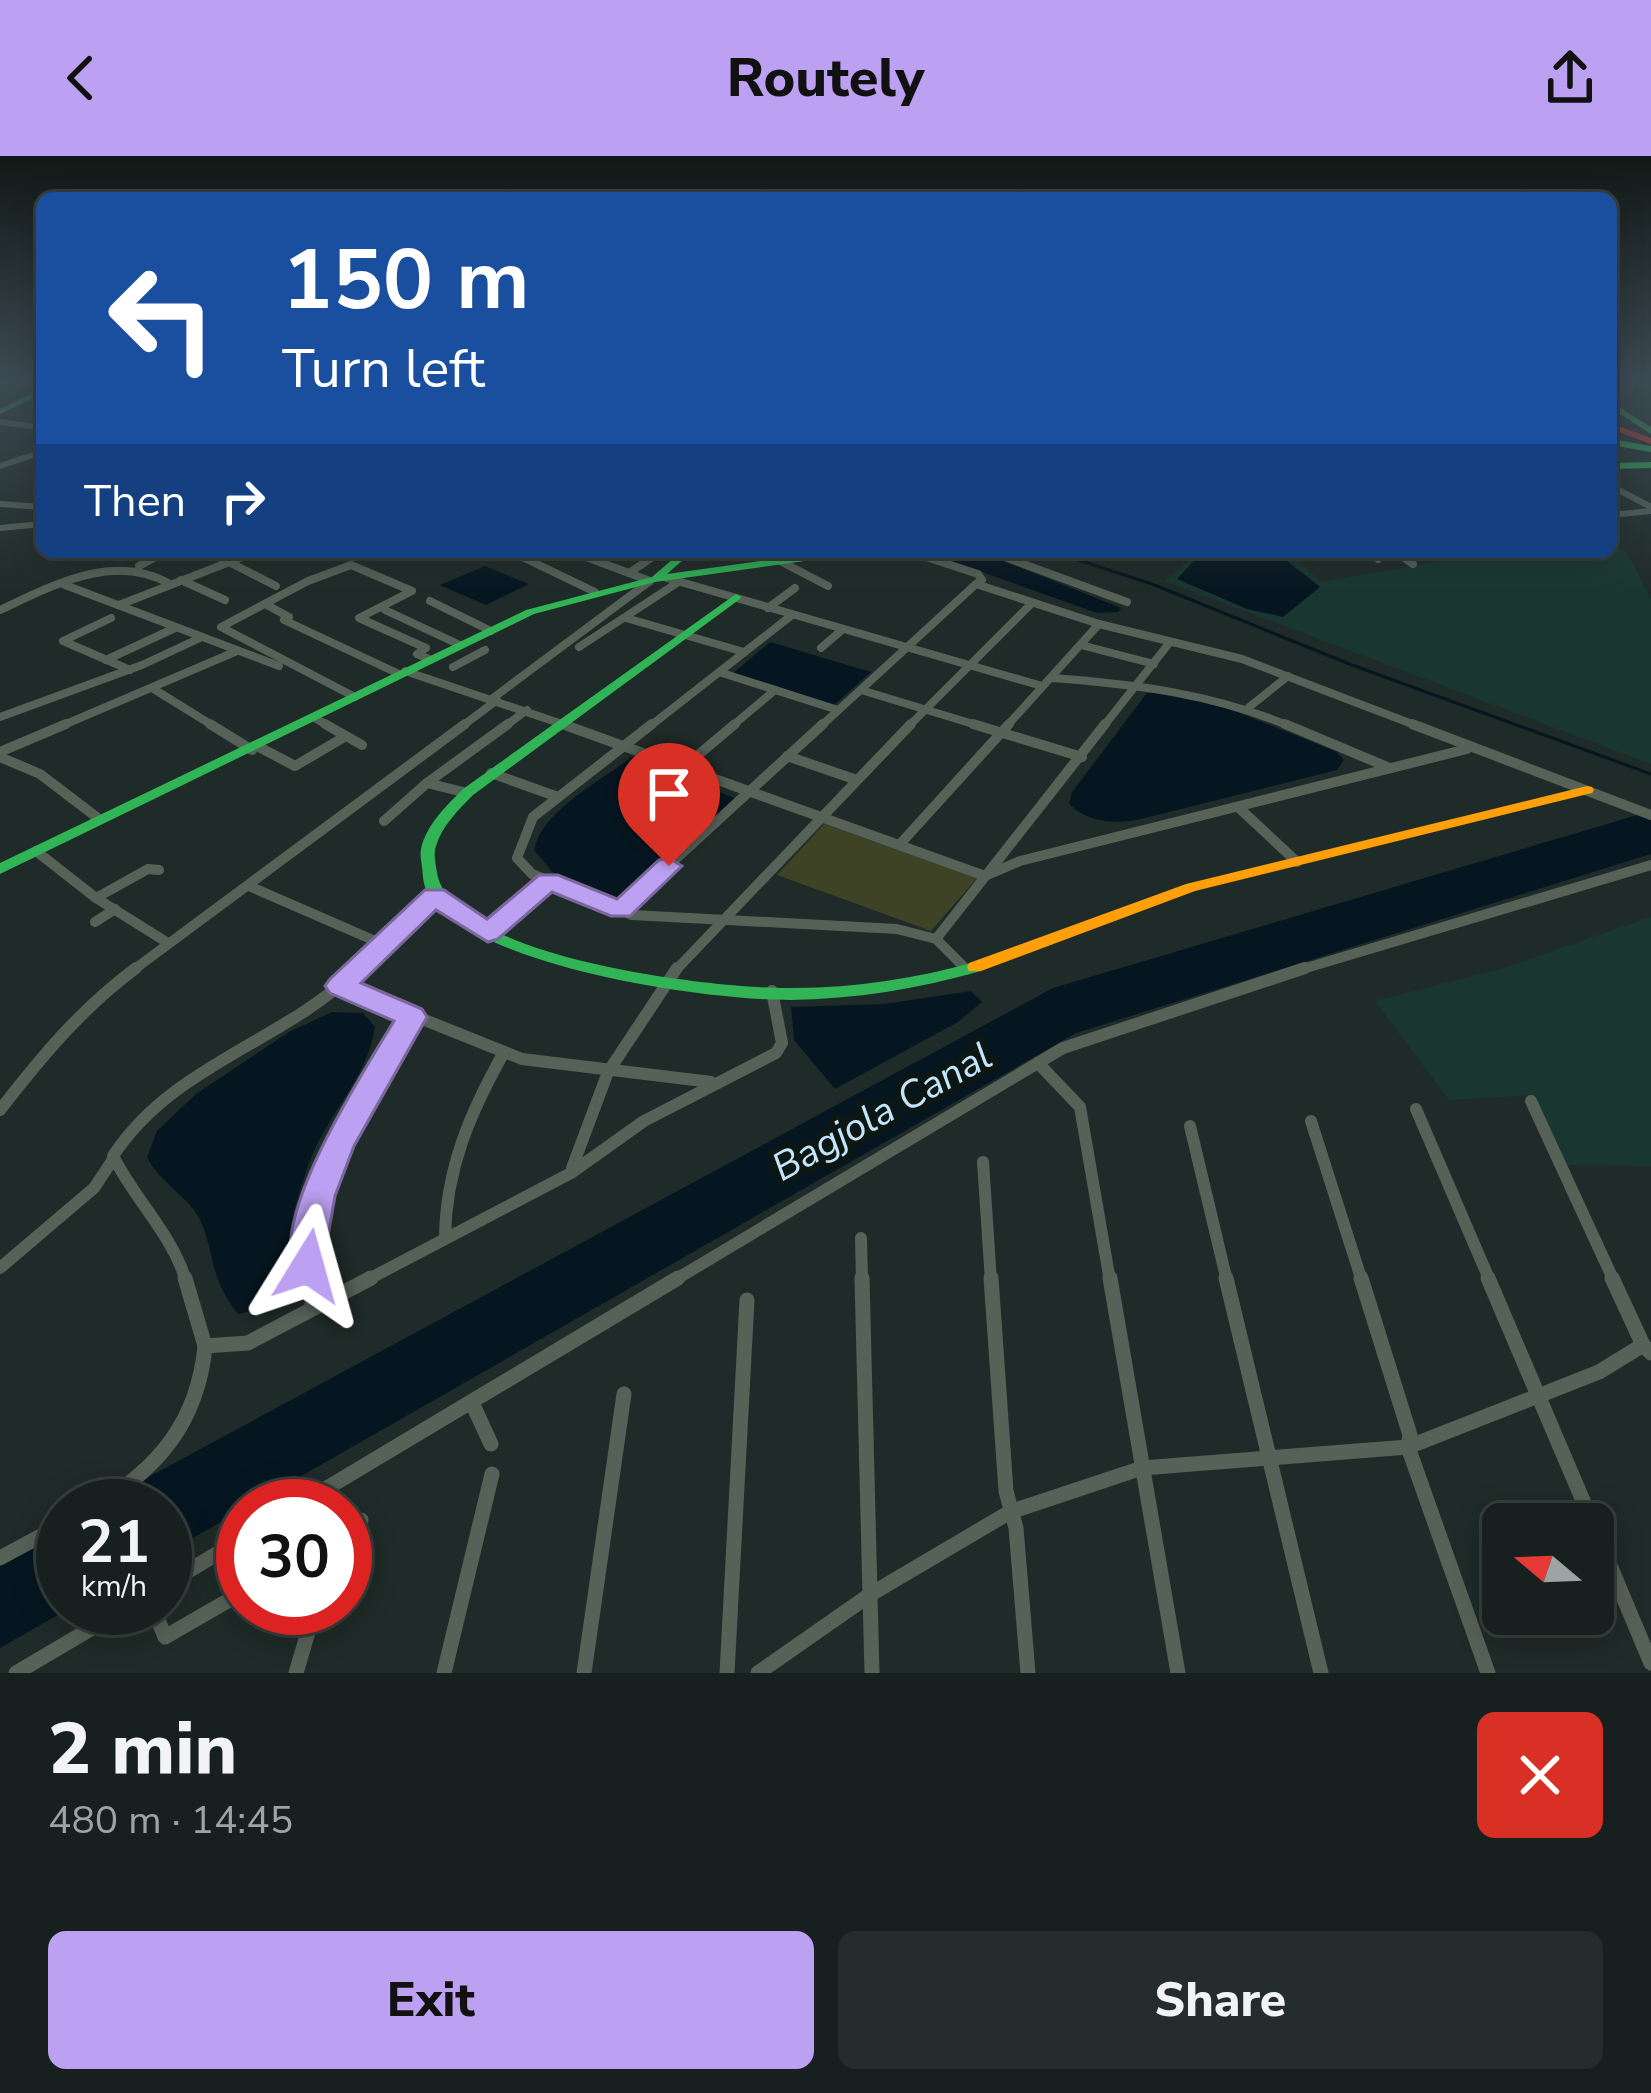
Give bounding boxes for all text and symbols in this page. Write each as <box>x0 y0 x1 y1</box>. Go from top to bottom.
text: Routely <box>727 41 924 115</box>
icon: back <box>48 45 114 111</box>
icon: share <box>1537 45 1603 111</box>
text: 150 m <box>282 223 530 338</box>
icon: left <box>84 240 240 396</box>
text: Turn left <box>282 332 485 406</box>
icon: right <box>210 468 276 534</box>
text: Then <box>84 471 186 532</box>
pin <box>618 743 720 866</box>
icon: arrive <box>636 761 702 827</box>
water label: Bagjola Canal <box>763 1030 1001 1194</box>
position arrow <box>245 1203 371 1329</box>
speed limit sign: 30 <box>216 1479 372 1635</box>
text: 21 <box>78 1501 150 1583</box>
north arrow <box>1482 1503 1614 1635</box>
map controls <box>1482 1503 1614 1635</box>
text: km/h <box>81 1566 147 1607</box>
text: 2 min <box>48 1700 237 1798</box>
button: close <box>1477 1712 1603 1838</box>
text: 480 m · 14:45 <box>48 1794 293 1847</box>
button: Exit <box>48 1931 814 2069</box>
button: Share <box>838 1931 1603 2069</box>

